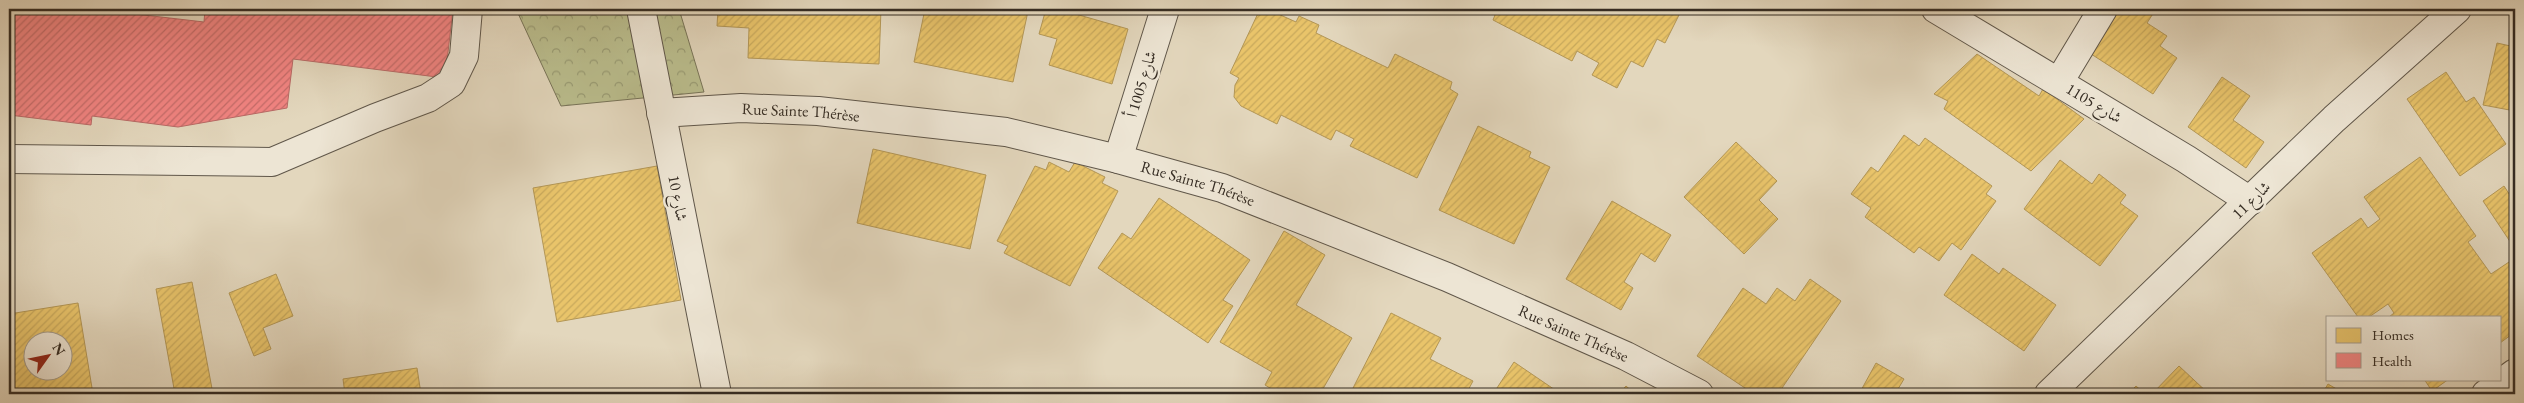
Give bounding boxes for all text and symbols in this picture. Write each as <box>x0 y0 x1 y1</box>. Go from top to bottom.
street label: شارع 1005 أ <box>1120 48 1164 121</box>
street label: شارع 1105 <box>2061 78 2126 130</box>
street label: Rue Sainte Thérèse <box>741 98 861 126</box>
street label: Rue Sainte Thérèse <box>1139 155 1258 210</box>
street label: شارع 10 <box>660 173 693 223</box>
street label: شارع 11 <box>2227 176 2277 226</box>
street label: Rue Sainte Thérèse <box>1515 299 1632 366</box>
legend <box>2326 316 2502 380</box>
text: Homes <box>2372 325 2414 344</box>
north arrow <box>22 330 72 380</box>
text: N <box>48 339 70 359</box>
text: Health <box>2372 351 2412 370</box>

